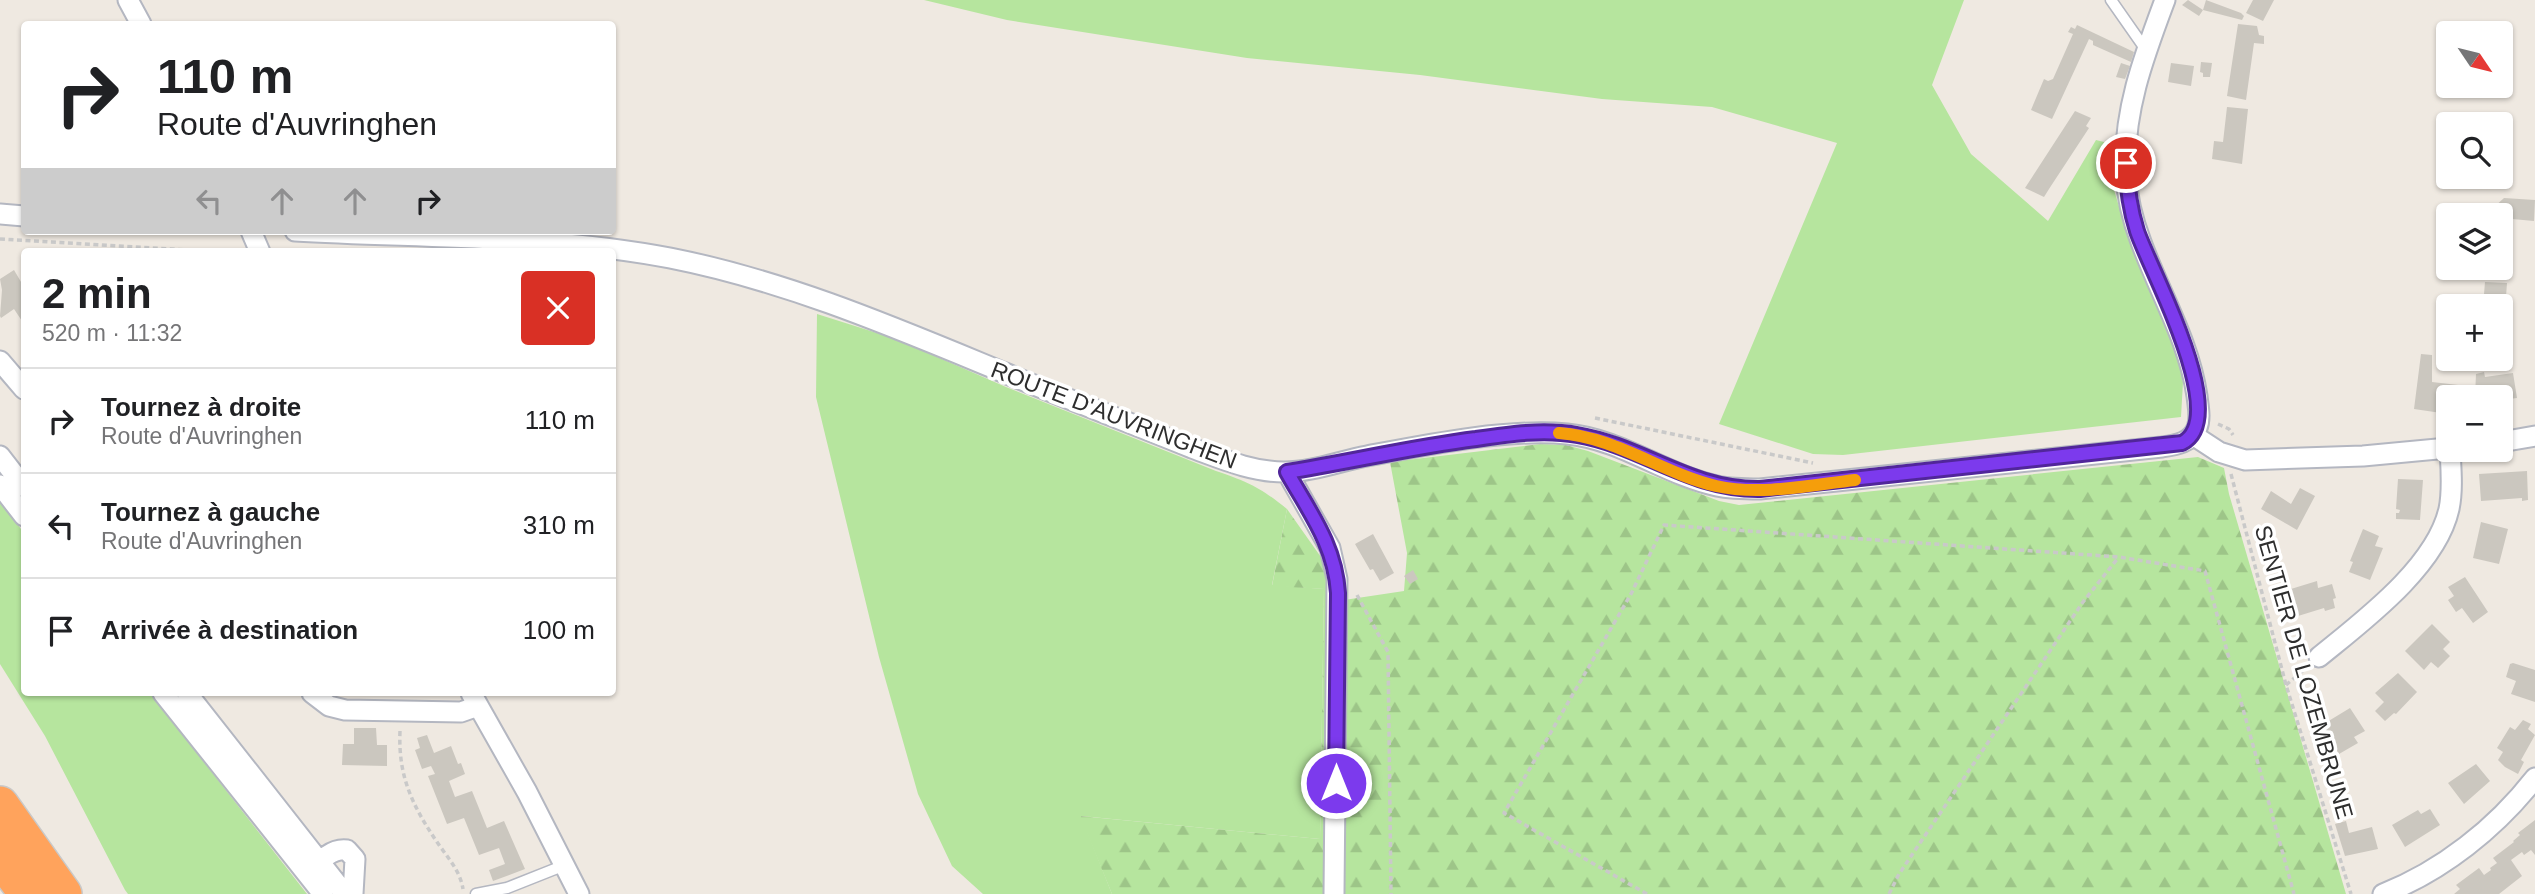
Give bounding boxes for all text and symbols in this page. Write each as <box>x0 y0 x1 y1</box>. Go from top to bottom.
north arrow <box>2436 21 2513 98</box>
map controls <box>2436 21 2513 462</box>
icon: right <box>42 49 133 140</box>
text: 110 m <box>157 49 293 103</box>
text: Route d'Auvringhen <box>157 106 437 142</box>
button: search <box>2436 112 2513 189</box>
pin <box>2096 133 2156 193</box>
icon: arrive <box>2107 144 2145 182</box>
icon: left <box>190 182 228 220</box>
icon: ahead <box>263 182 301 220</box>
icon: ahead <box>336 182 374 220</box>
icon: right <box>409 182 447 220</box>
button: layers <box>2436 203 2513 280</box>
text: 2 min <box>42 270 152 317</box>
button: close <box>521 271 595 345</box>
button: + <box>2436 294 2513 371</box>
text: 520 m · 11:32 <box>42 320 182 346</box>
street label: ROUTE D'AUVRINGHEN <box>987 356 1241 474</box>
button: − <box>2436 385 2513 462</box>
text: Tournez à droite <box>101 392 301 422</box>
icon: right <box>42 402 80 440</box>
text: 110 m <box>525 405 595 435</box>
text: Route d'Auvringhen <box>101 423 302 449</box>
text: Tournez à gauche <box>101 497 320 527</box>
icon: left <box>42 507 80 545</box>
text: 310 m <box>523 510 595 540</box>
street label: SENTIER DE LOZEMBRUNE <box>2250 522 2358 822</box>
text: Route d'Auvringhen <box>101 528 302 554</box>
icon: arrive <box>42 612 80 650</box>
text: Arrivée à destination <box>101 615 358 645</box>
text: 100 m <box>523 615 595 645</box>
position arrow <box>1299 746 1373 820</box>

